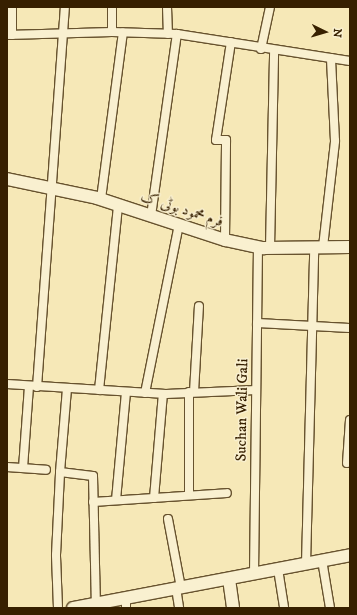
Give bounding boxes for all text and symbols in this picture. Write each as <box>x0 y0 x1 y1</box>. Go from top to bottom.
north arrow <box>305 12 345 52</box>
text: N <box>330 28 344 38</box>
street label: فرم محمود بوٹی ک <box>138 187 226 231</box>
street label: Suchan Wali Gali <box>232 358 252 462</box>

